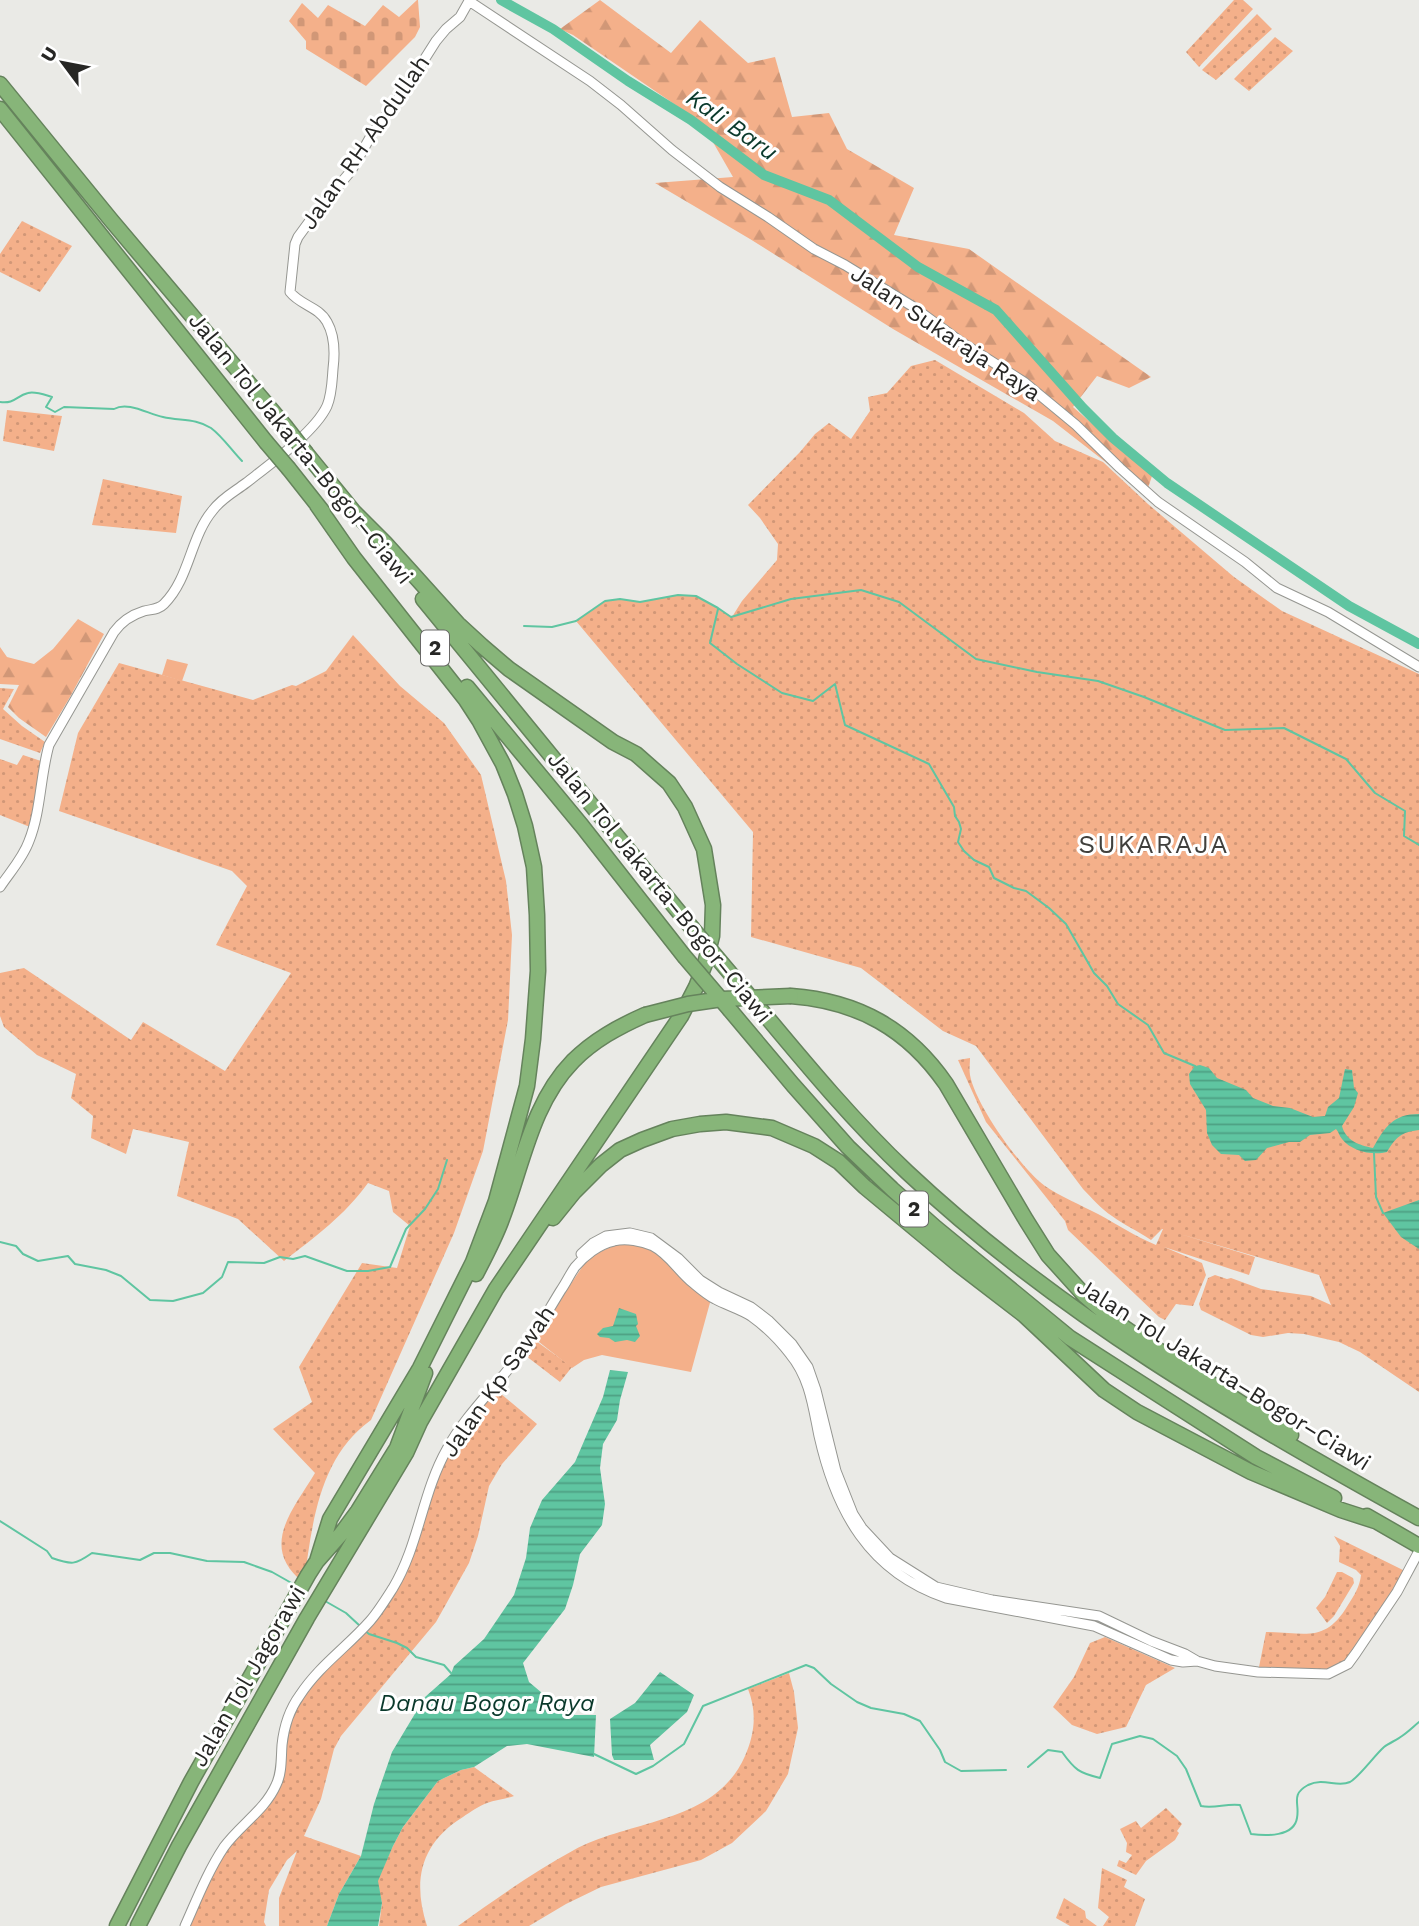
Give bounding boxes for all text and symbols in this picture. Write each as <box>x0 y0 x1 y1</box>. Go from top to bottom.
north arrow <box>28 28 98 98</box>
text: U <box>36 42 62 66</box>
street label: Jalan RH Abdullah <box>295 50 436 235</box>
water label: Kali Baru <box>681 84 783 166</box>
street label: Jalan Sukaraja Raya <box>846 260 1046 407</box>
street label: Jalan Tol Jakarta–Bogor–Ciawi <box>183 307 419 589</box>
road number: 2 <box>421 630 449 666</box>
street label: Jalan Tol Jakarta–Bogor–Ciawi <box>542 746 778 1028</box>
district label: SUKARAJA <box>1078 829 1230 859</box>
road number: 2 <box>900 1192 928 1226</box>
street label: Jalan Tol Jakarta–Bogor–Ciawi <box>1072 1273 1376 1476</box>
street label: Jalan Kp Sawah <box>436 1300 561 1462</box>
street label: Jalan Tol Jagorawi <box>186 1581 311 1772</box>
water label: Danau Bogor Raya <box>379 1689 595 1717</box>

